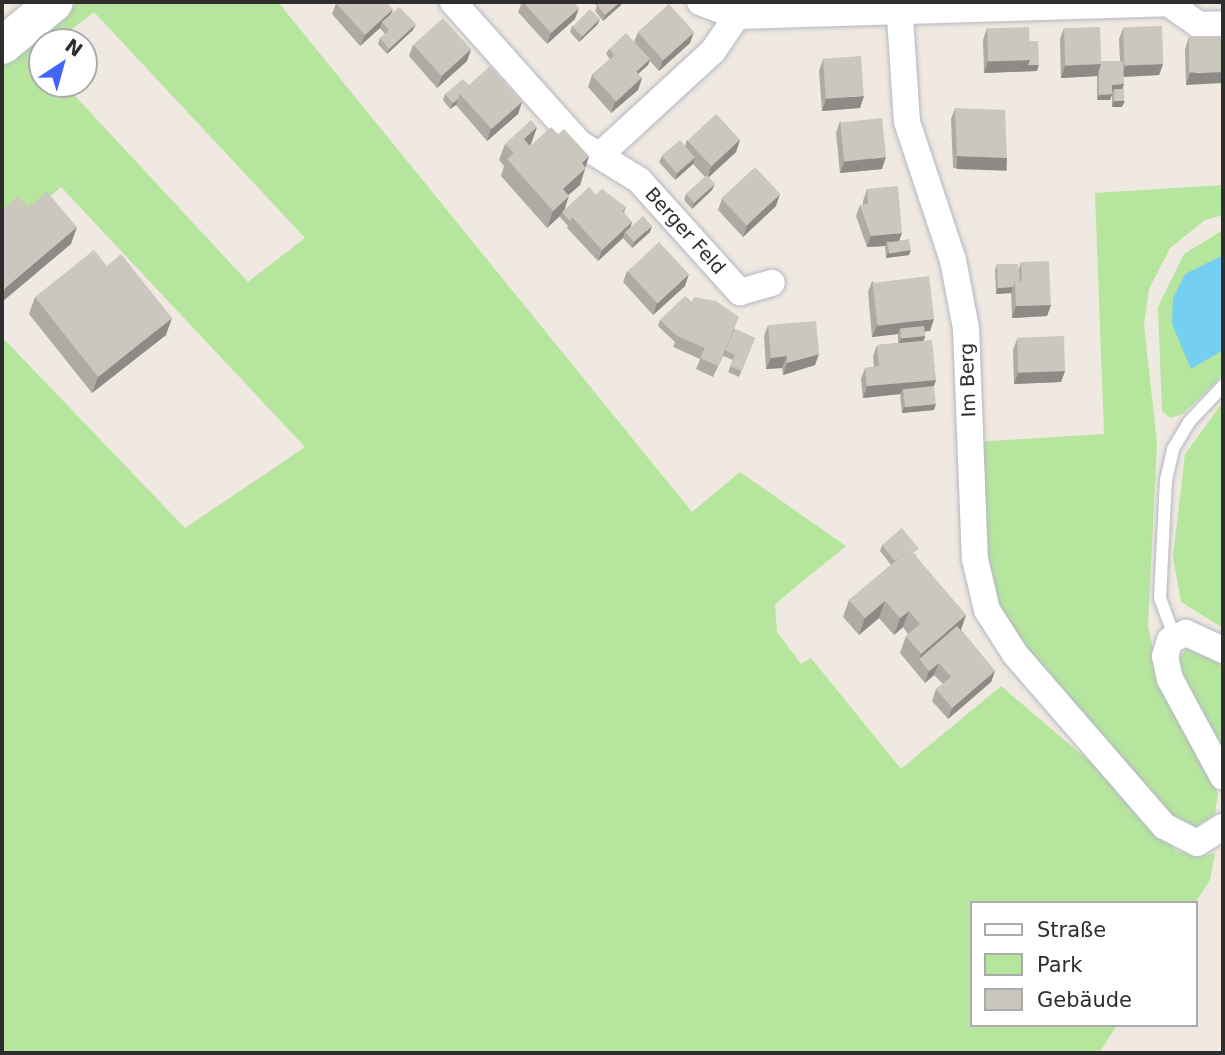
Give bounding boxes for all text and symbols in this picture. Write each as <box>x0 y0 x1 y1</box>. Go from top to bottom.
north arrow <box>28 28 98 98</box>
text: N <box>61 34 87 61</box>
street label: Berger Feld <box>640 183 730 279</box>
street label: Im Berg <box>955 342 981 418</box>
legend <box>970 901 1197 1027</box>
text: Straße <box>1037 918 1106 942</box>
text: Park <box>1037 953 1082 977</box>
text: Gebäude <box>1037 988 1132 1012</box>

